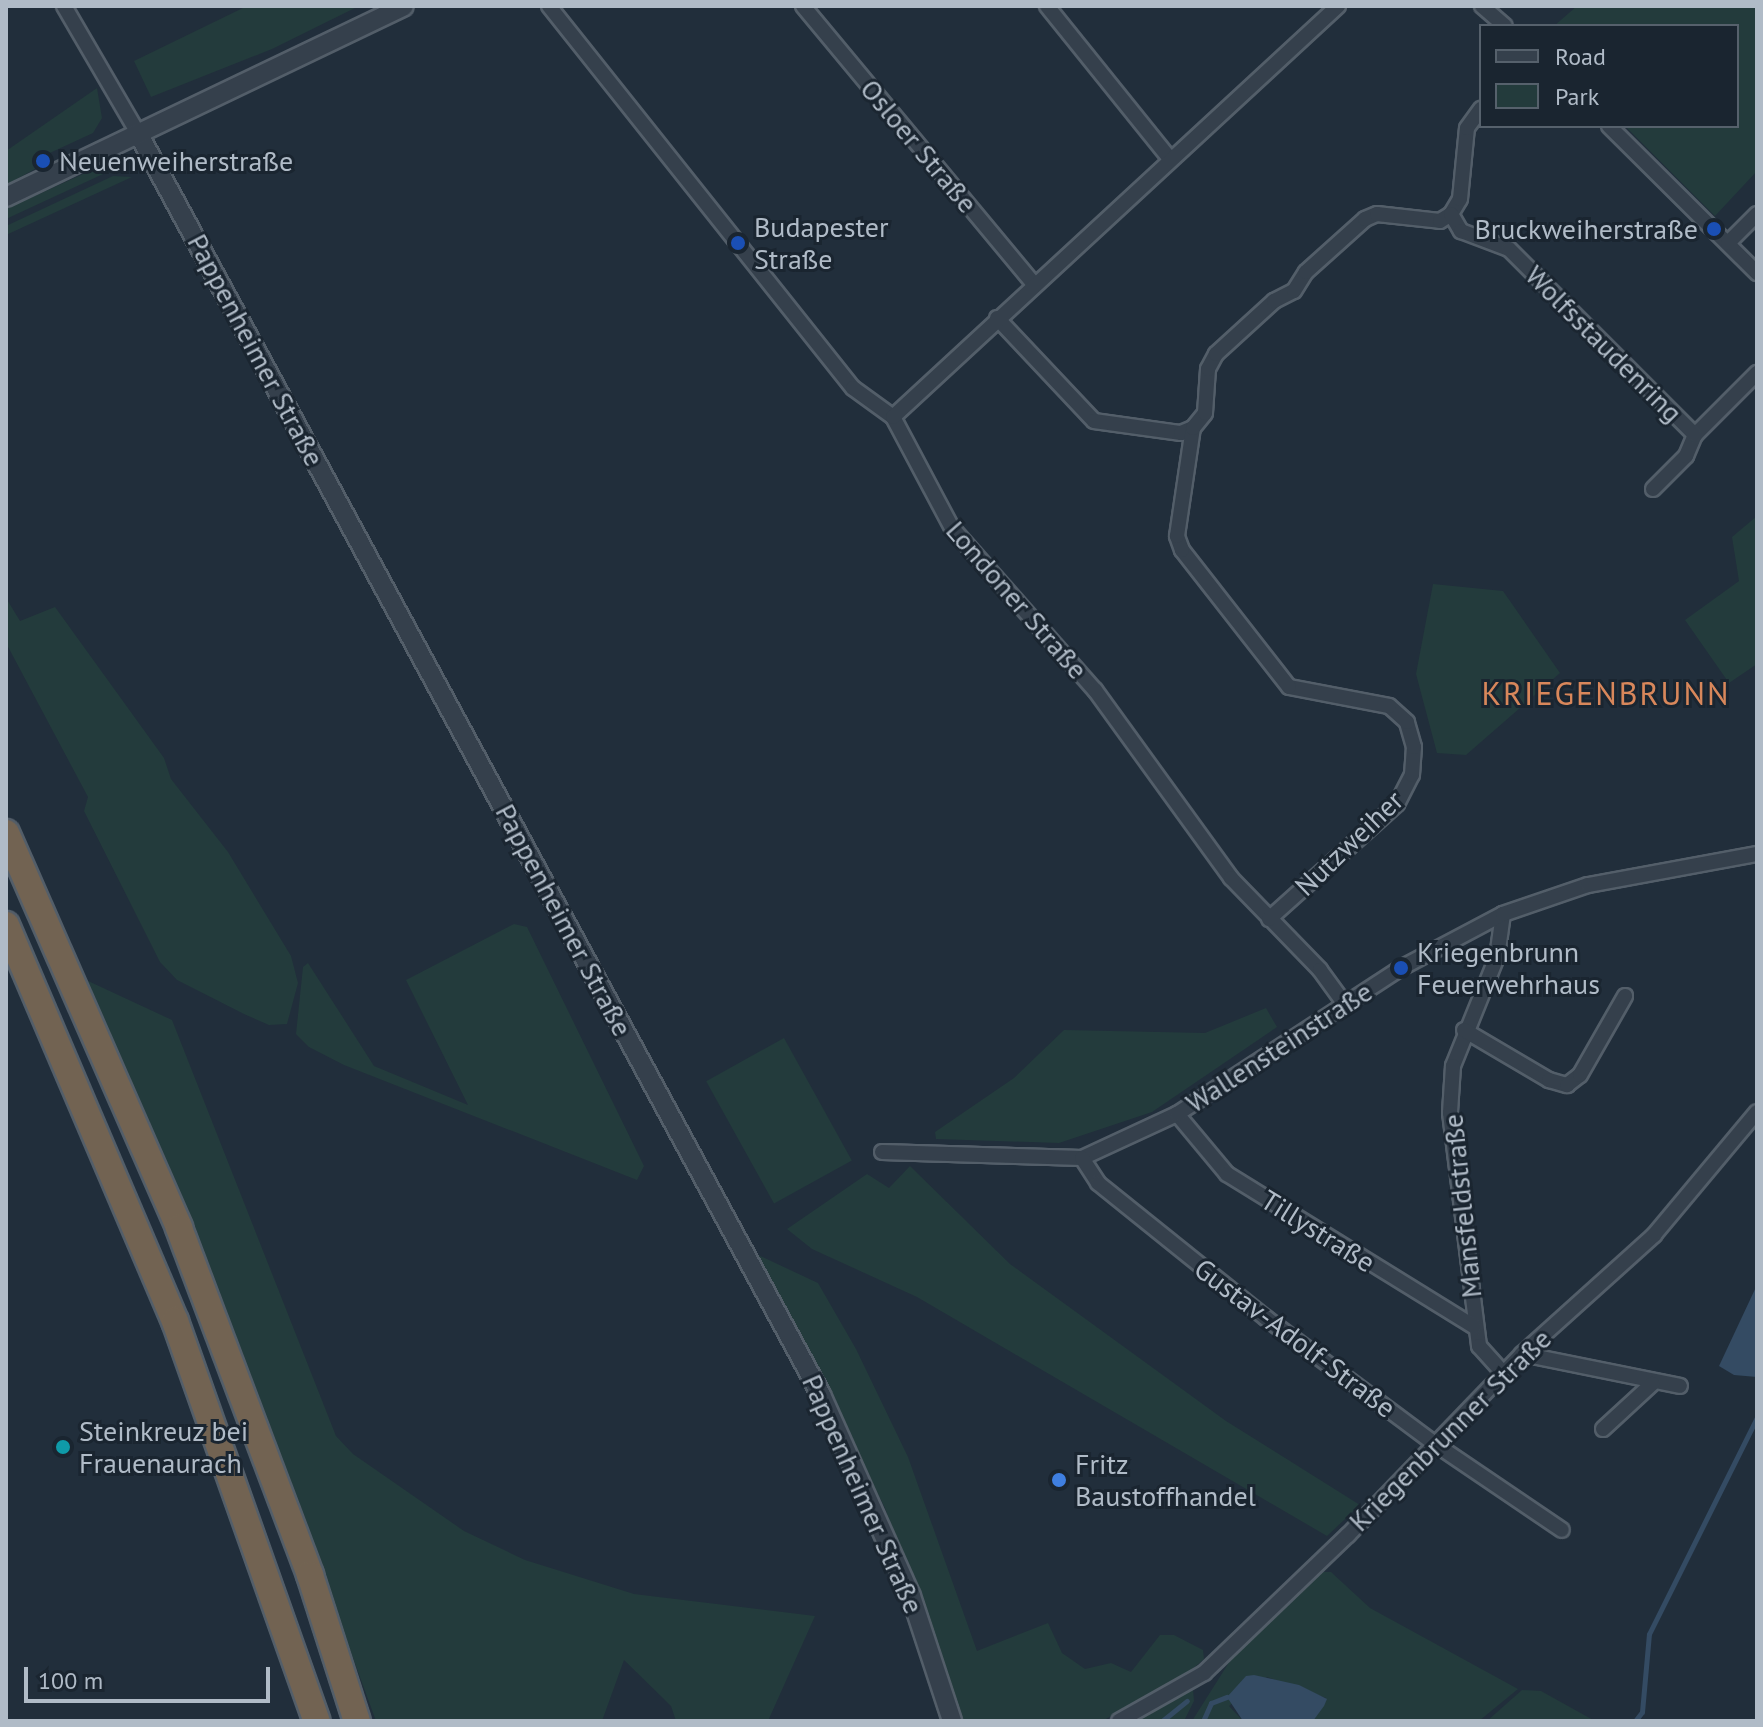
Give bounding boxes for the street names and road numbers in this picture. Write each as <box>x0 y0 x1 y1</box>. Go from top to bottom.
street label: Osloer Straße <box>853 72 985 220</box>
street label: Pappenheimer Straße <box>181 228 331 472</box>
street label: Wolfsstaudenring <box>1519 259 1689 429</box>
street label: Londoner Straße <box>939 514 1095 686</box>
street label: Nutzweiher <box>1288 783 1410 903</box>
street label: Pappenheimer Straße <box>489 798 639 1042</box>
street label: Wallensteinstraße <box>1180 974 1378 1120</box>
street label: Mansfeldstraße <box>1436 1112 1488 1300</box>
street label: Tillystraße <box>1255 1183 1381 1279</box>
street label: Gustav-Adolf-Straße <box>1188 1251 1402 1425</box>
street label: Kriegenbrunner Straße <box>1342 1322 1558 1538</box>
street label: Pappenheimer Straße <box>795 1369 931 1619</box>

